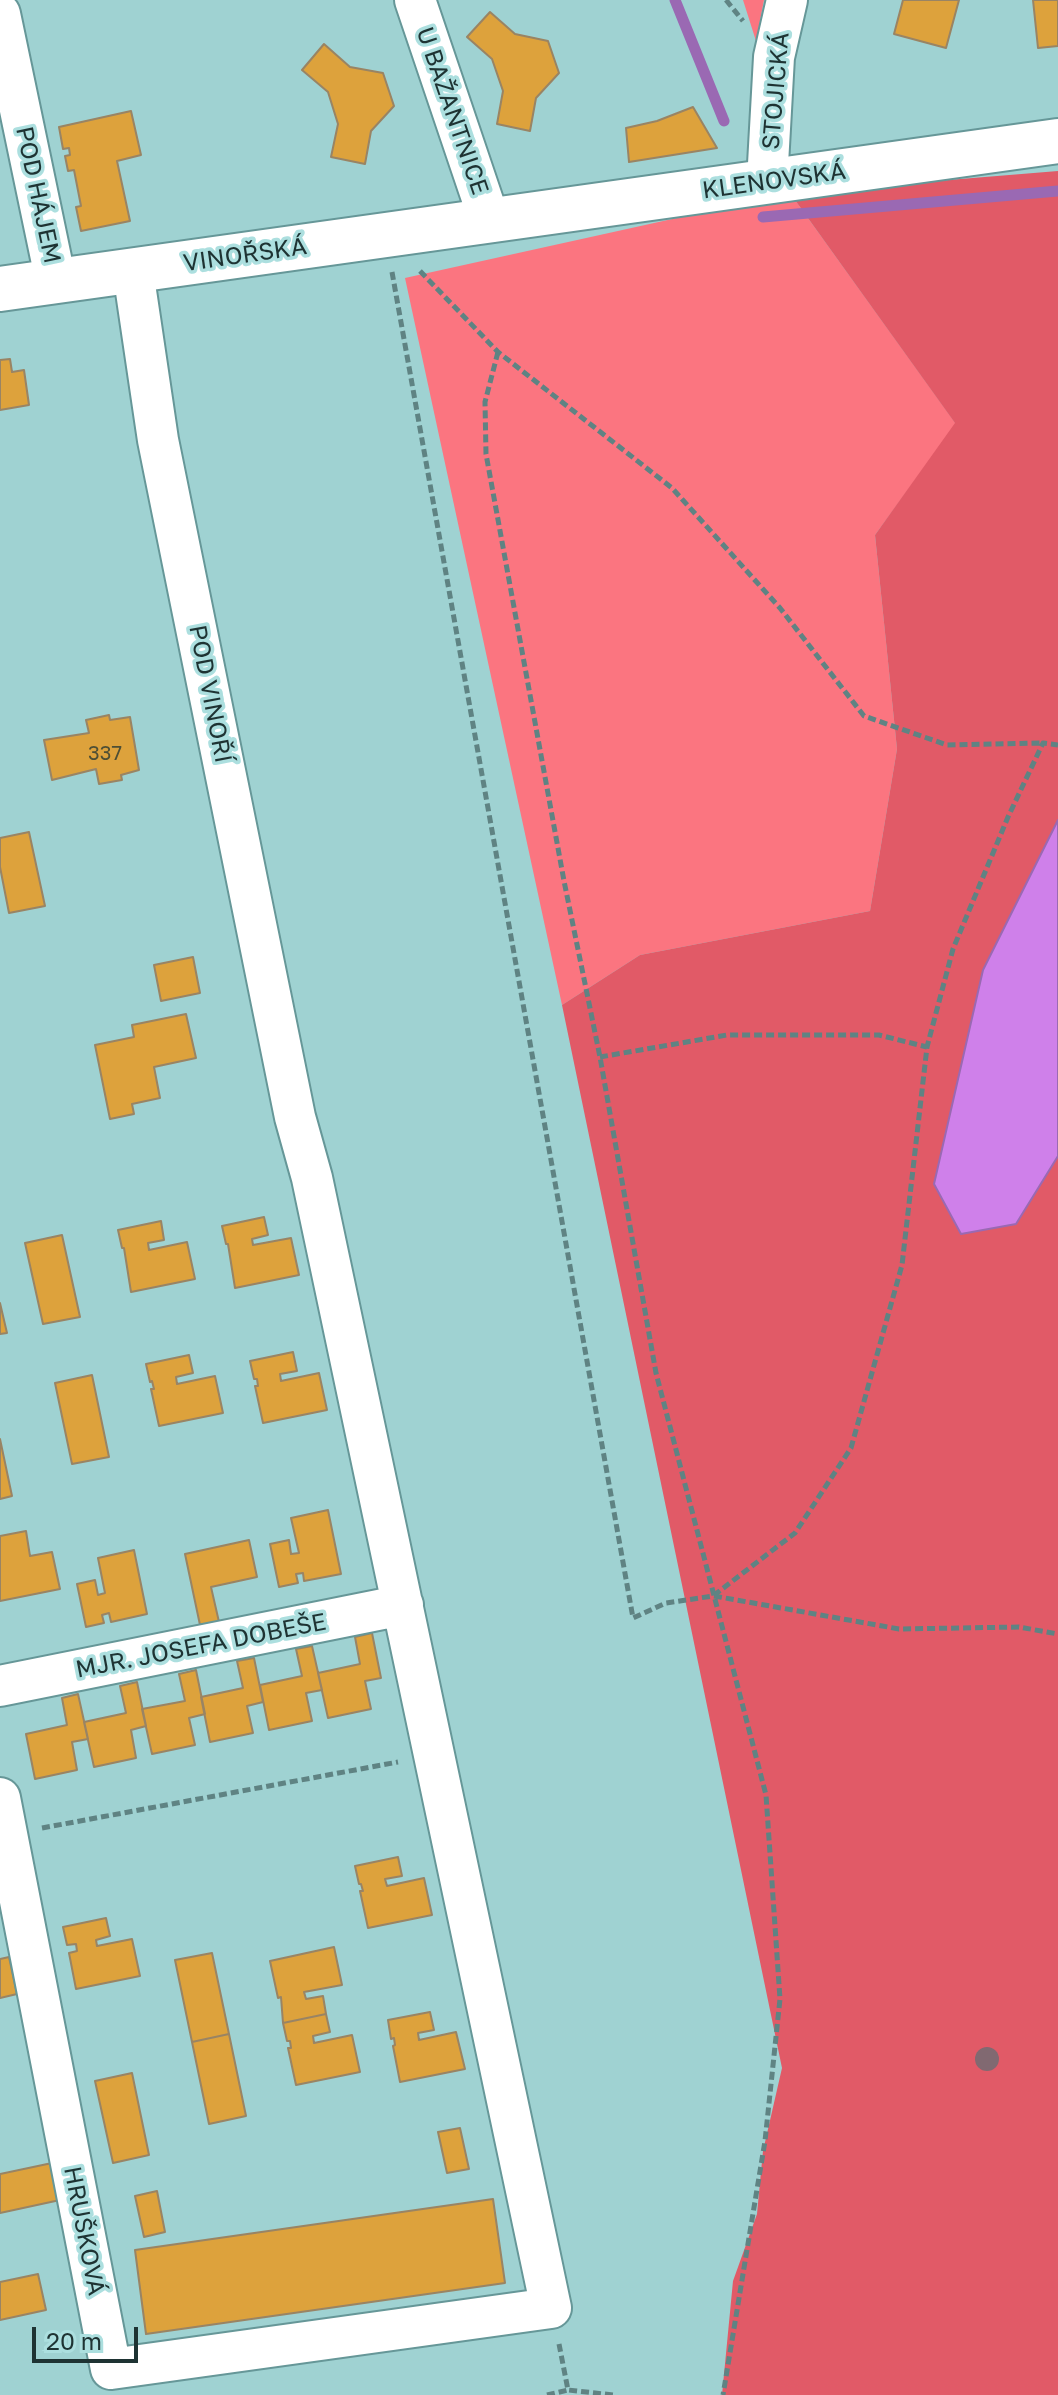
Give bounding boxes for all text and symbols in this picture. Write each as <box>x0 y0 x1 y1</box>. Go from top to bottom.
street label: U BAŽANTNICE <box>410 23 494 199</box>
street label: STOJICKÁ <box>757 31 795 151</box>
street label: POD HÁJEM <box>9 124 67 266</box>
street label: KLENOVSKÁ <box>700 157 848 205</box>
street label: VINOŘSKÁ <box>181 232 309 278</box>
street label: POD VINOŘÍ <box>183 623 237 765</box>
house number: 337 <box>88 742 122 766</box>
street label: MJR. JOSEFA DOBEŠE <box>73 1608 329 1684</box>
street label: HRUŠKOVÁ <box>57 2164 111 2298</box>
scale bar <box>36 2311 142 2361</box>
text: 20 m <box>46 2326 102 2355</box>

